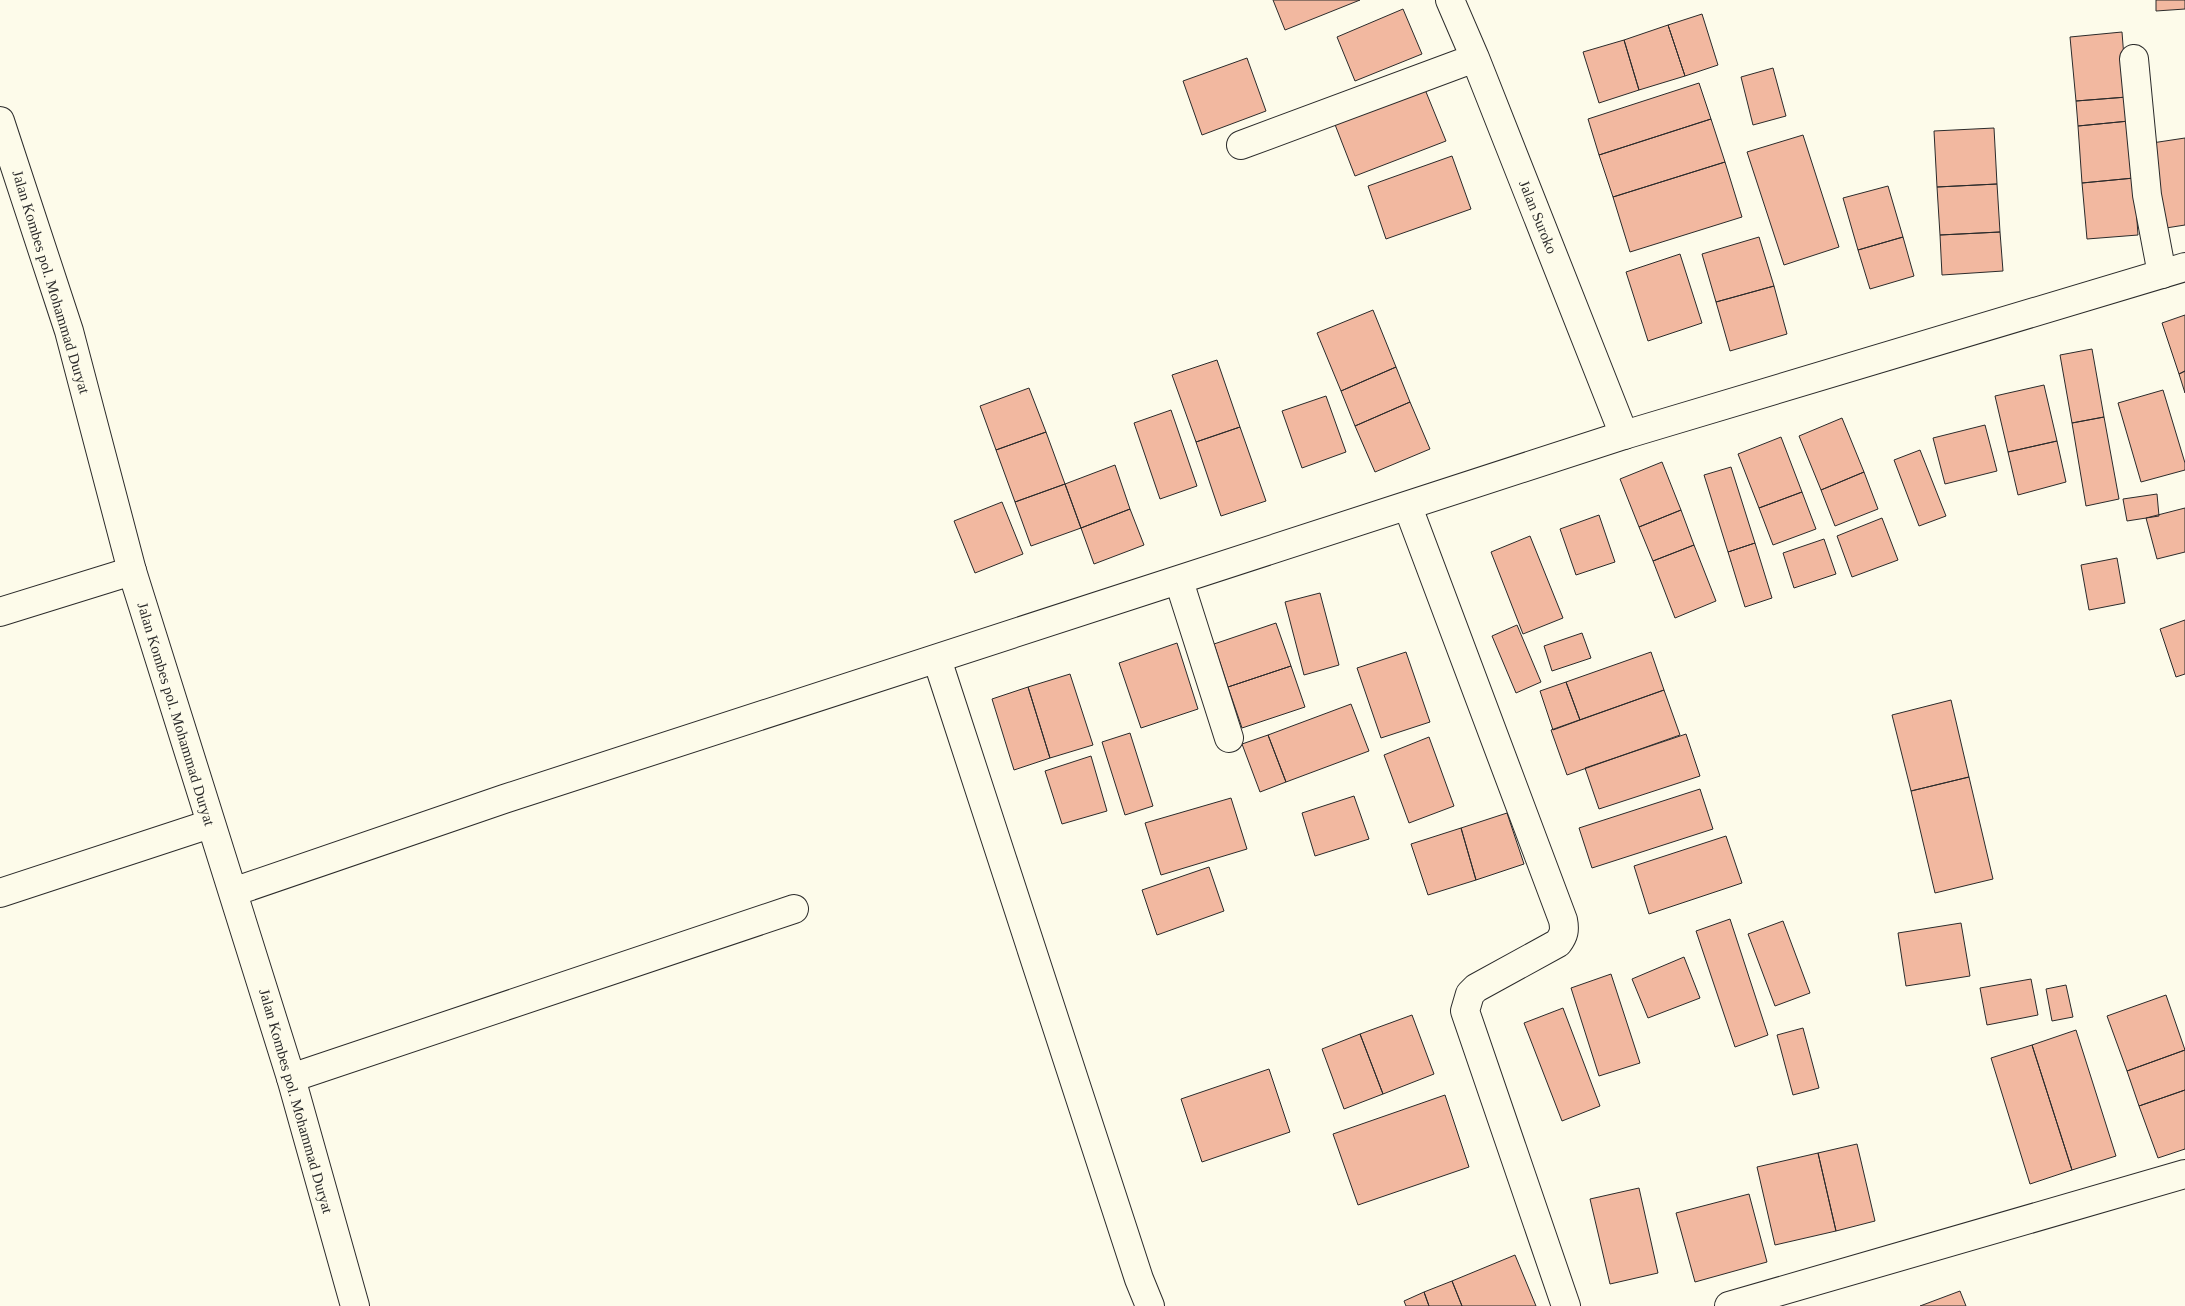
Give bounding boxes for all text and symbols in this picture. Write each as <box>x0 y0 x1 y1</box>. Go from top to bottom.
street label: Jalan Kombes pol. Mohammad Duryat <box>9 168 93 396</box>
street label: Jalan Suroko <box>1516 178 1560 256</box>
street label: Jalan Kombes pol. Mohammad Duryat <box>134 600 218 828</box>
street label: Jalan Kombes pol. Mohammad Duryat <box>256 987 336 1216</box>

